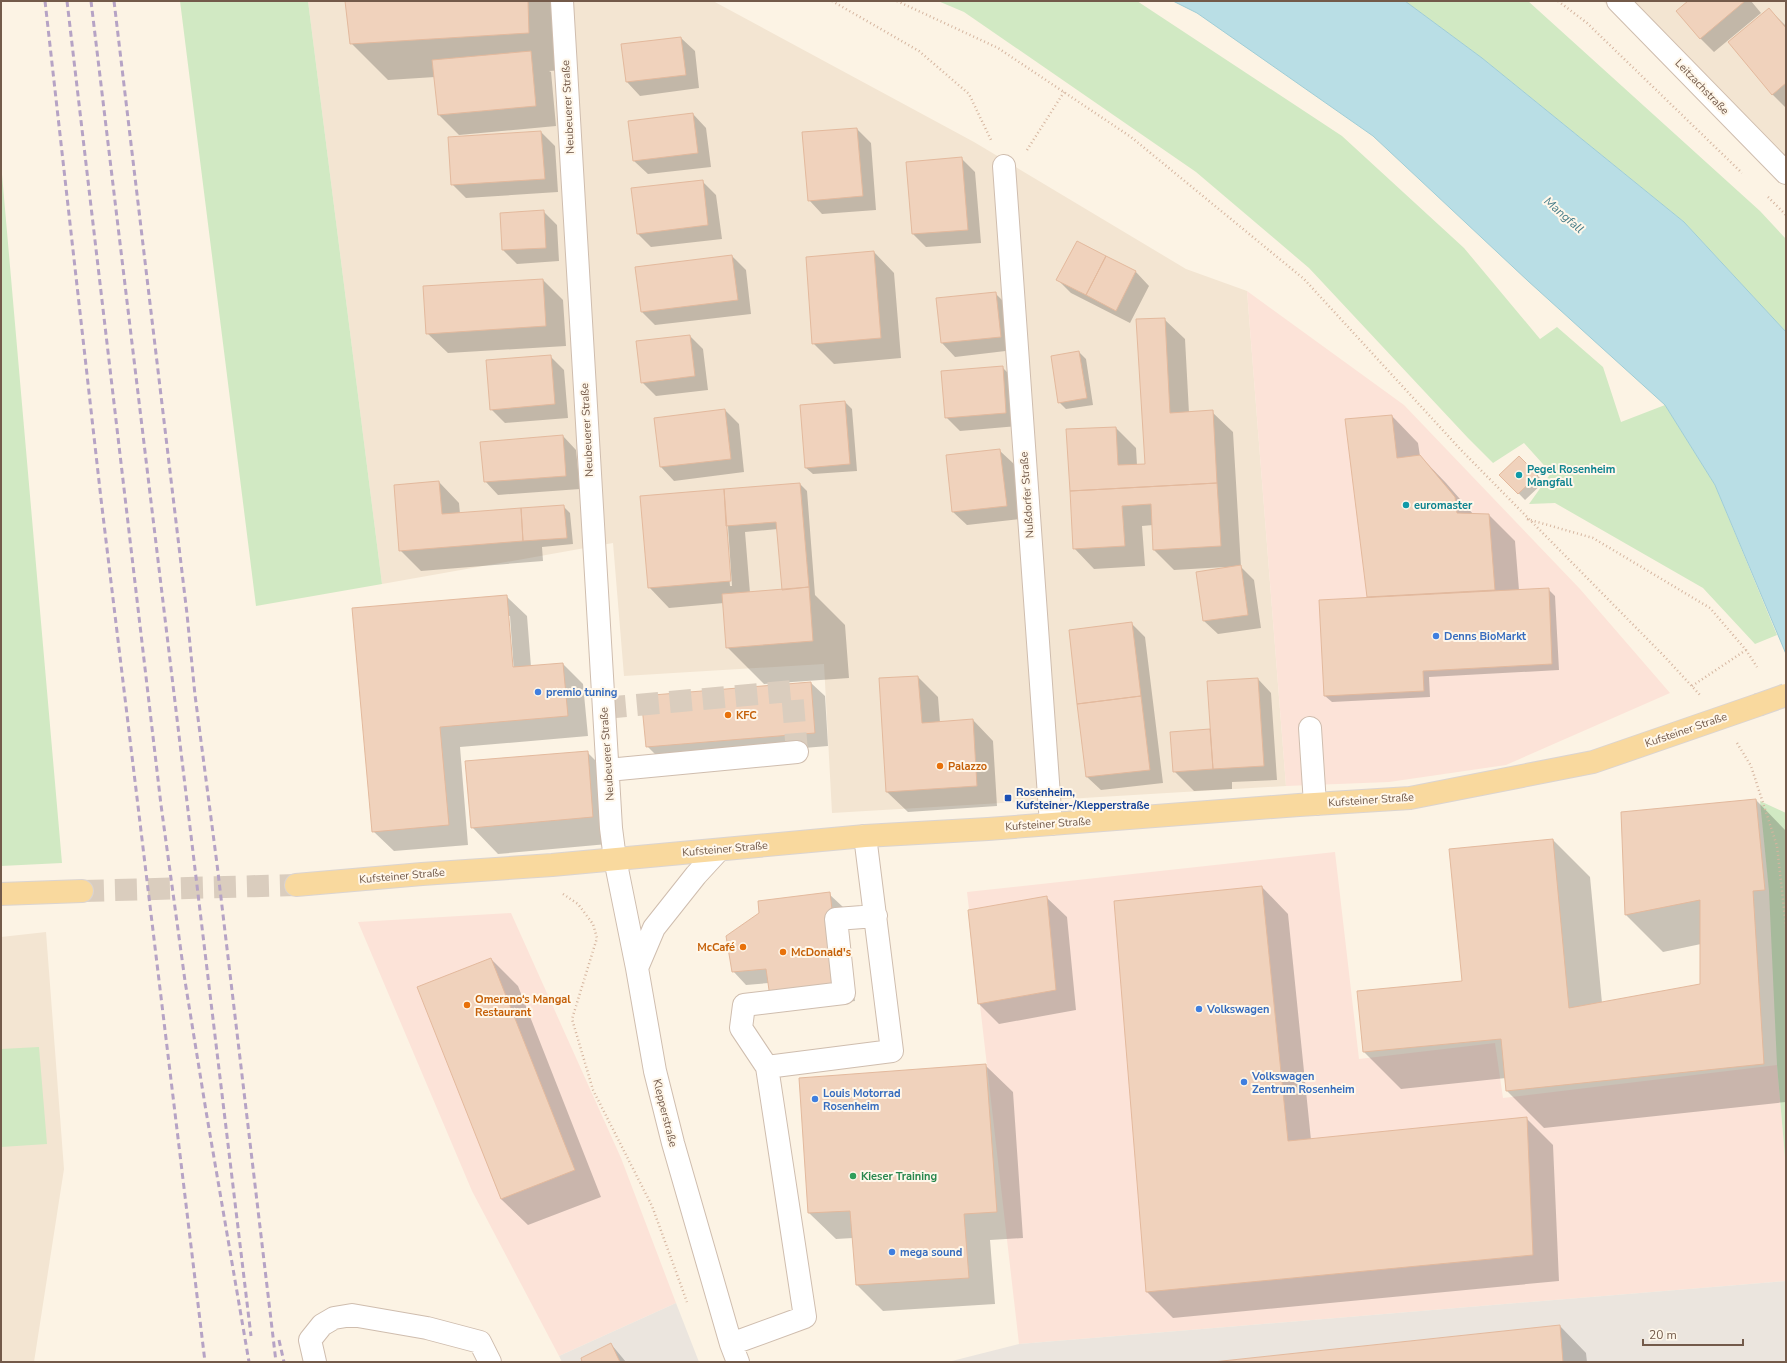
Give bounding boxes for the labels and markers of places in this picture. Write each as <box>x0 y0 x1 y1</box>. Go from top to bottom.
place label: Pegel Rosenheim Mangfall <box>1527 462 1615 490</box>
marker: Pegel Rosenheim Mangfall <box>1514 470 1524 480</box>
place label: euromaster <box>1414 498 1473 513</box>
marker: euromaster <box>1401 500 1411 510</box>
place label: Denns BioMarkt <box>1444 629 1527 644</box>
marker: Denns BioMarkt <box>1431 631 1441 641</box>
place label: premio tuning <box>546 685 617 700</box>
marker: premio tuning <box>533 687 543 697</box>
place label: KFC <box>736 708 757 723</box>
marker: KFC <box>723 710 733 720</box>
place label: Palazzo <box>948 759 987 774</box>
marker: Palazzo <box>935 761 945 771</box>
place label: Rosenheim, Kufsteiner-/Klepperstraße <box>1016 785 1150 813</box>
marker: Rosenheim, Kufsteiner-/Klepperstraße <box>1003 793 1013 803</box>
place label: McCafé <box>697 940 735 955</box>
marker: McCafé <box>738 942 748 952</box>
place label: McDonald's <box>791 945 851 960</box>
marker: McDonald's <box>778 947 788 957</box>
place label: Omerano‘s Mangal Restaurant <box>475 992 571 1020</box>
marker: Omerano‘s Mangal Restaurant <box>462 1000 472 1010</box>
place label: Volkswagen <box>1206 1002 1269 1017</box>
marker: Volkswagen <box>1194 1004 1204 1014</box>
place label: Volkswagen Zentrum Rosenheim <box>1251 1069 1355 1097</box>
marker: Volkswagen Zentrum Rosenheim <box>1239 1077 1249 1087</box>
place label: Louis Motorrad Rosenheim <box>823 1086 901 1114</box>
marker: Louis Motorrad Rosenheim <box>810 1094 820 1104</box>
place label: Kieser Training <box>861 1169 937 1184</box>
marker: Kieser Training <box>848 1171 858 1181</box>
place label: mega sound <box>900 1245 962 1260</box>
marker: mega sound <box>887 1247 897 1257</box>

